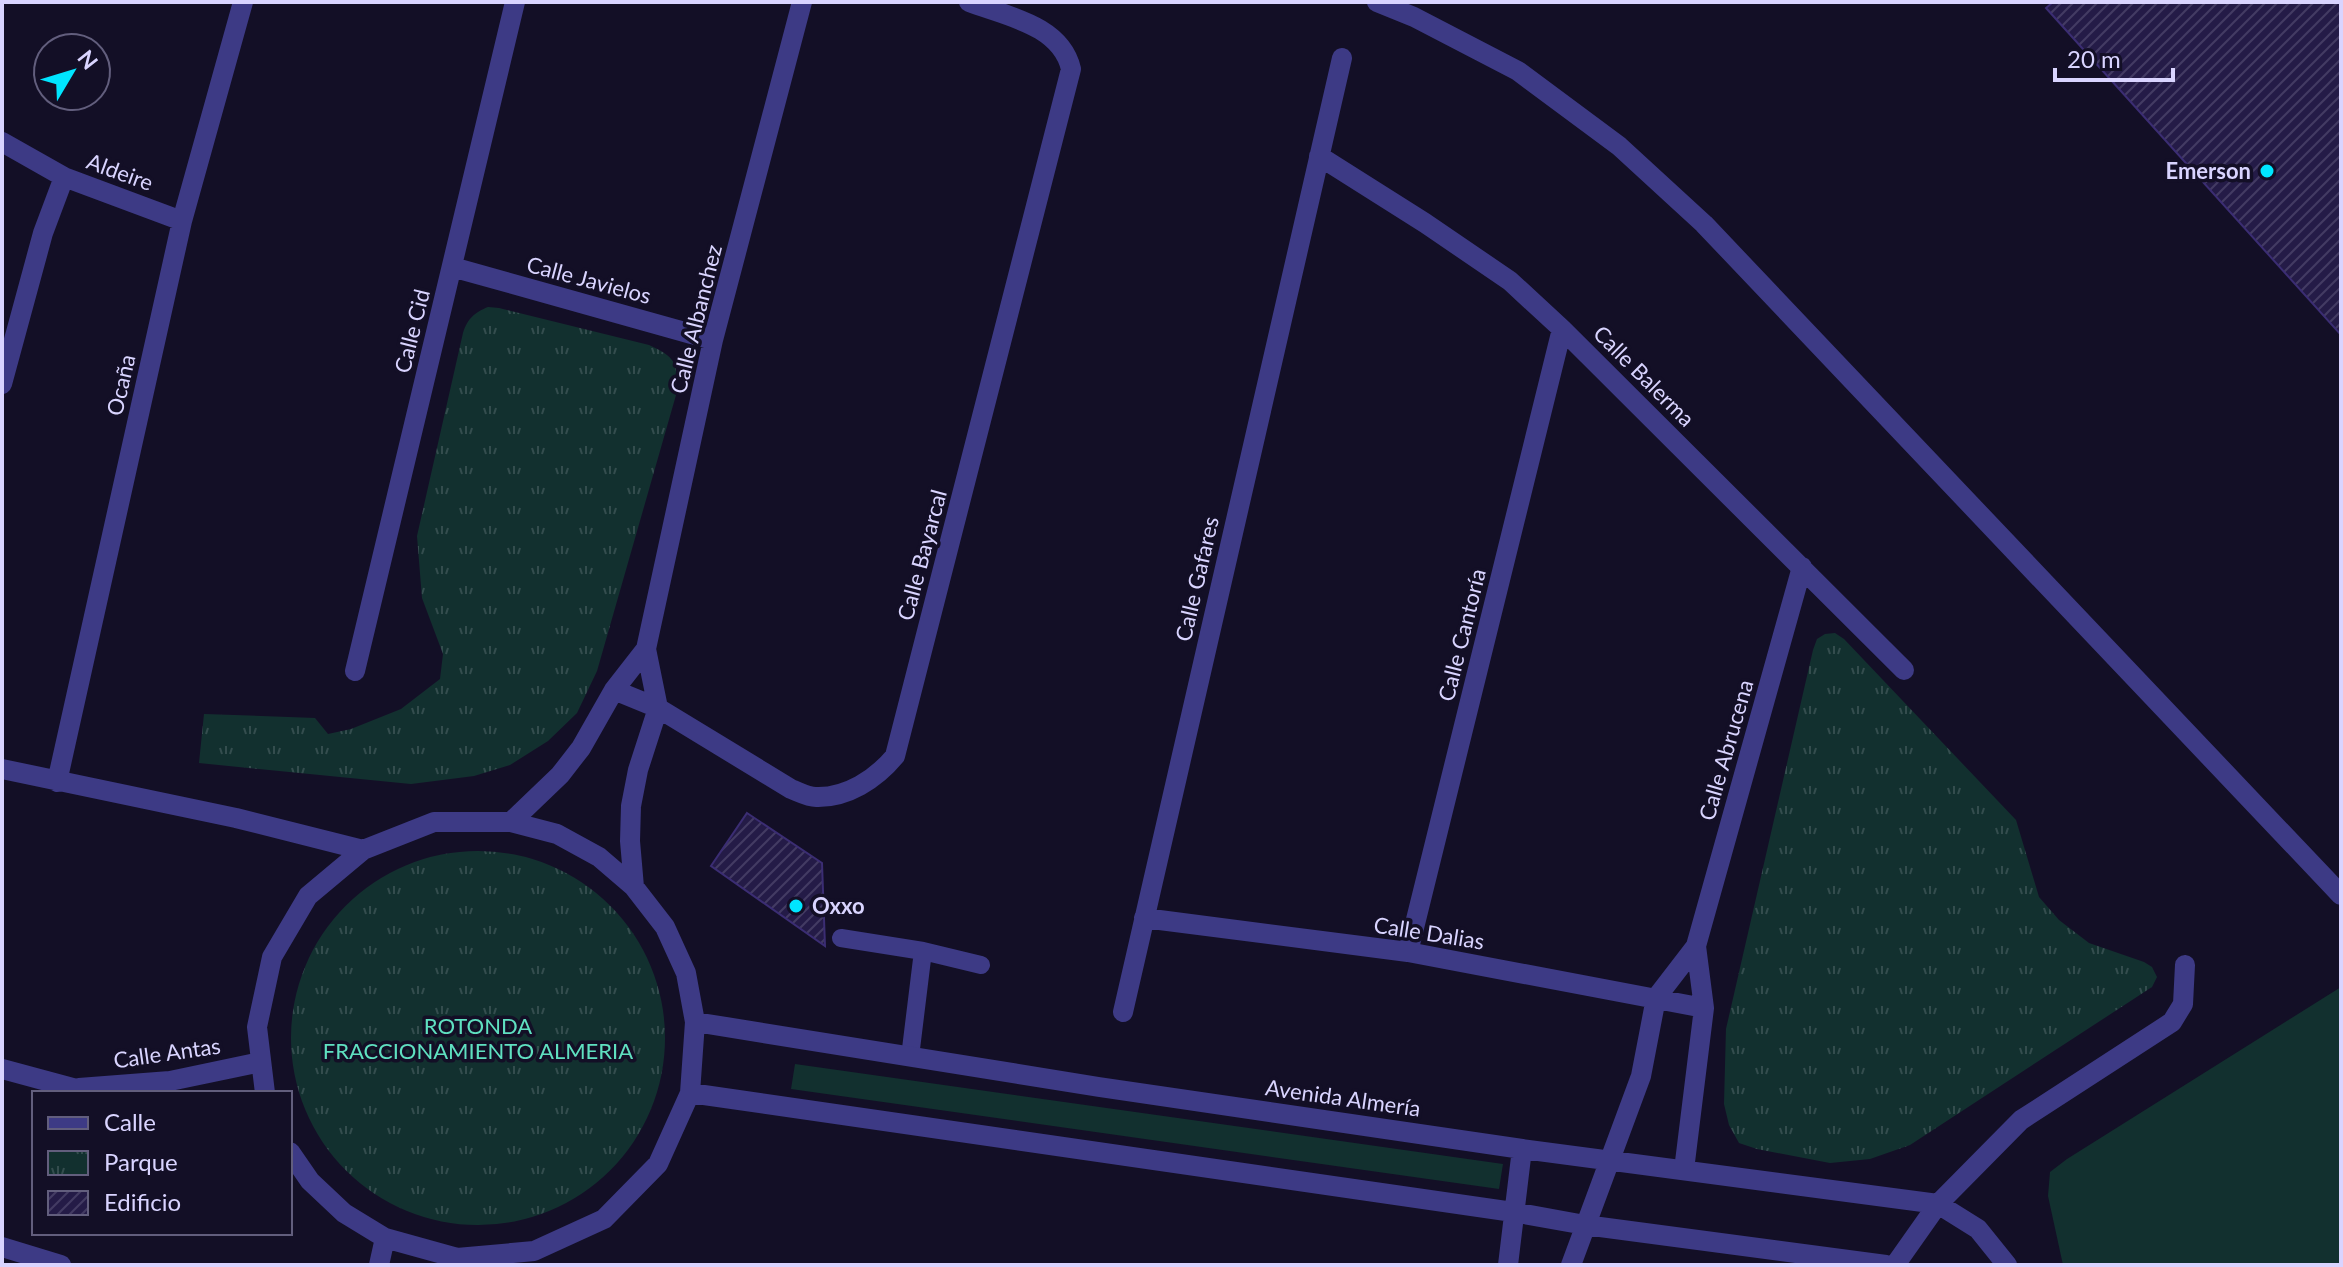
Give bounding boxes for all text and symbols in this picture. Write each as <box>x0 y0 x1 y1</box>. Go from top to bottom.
north arrow <box>32 32 112 112</box>
scale bar <box>2055 32 2173 82</box>
text: N <box>72 44 104 74</box>
text: 20 m <box>2067 44 2121 73</box>
street label: Aldeire <box>83 147 157 196</box>
place label: Emerson <box>2166 157 2251 184</box>
marker: Emerson <box>2258 162 2276 180</box>
street label: Calle Albanchez <box>664 242 727 396</box>
street label: Calle Javielos <box>524 250 654 309</box>
street label: Calle Cid <box>388 286 435 376</box>
street label: Calle Balerma <box>1588 319 1701 432</box>
street label: Ocaña <box>100 352 141 418</box>
street label: Calle Bayarcal <box>891 487 952 623</box>
street label: Calle Gafares <box>1169 514 1224 644</box>
street label: Calle Cantoría <box>1432 566 1491 704</box>
street label: Calle Abrucena <box>1693 676 1758 823</box>
place label: Oxxo <box>812 892 865 919</box>
marker: Oxxo <box>787 897 805 915</box>
street label: Calle Dalias <box>1372 910 1486 955</box>
park label: ROTONDA FRACCIONAMIENTO ALMERIA <box>323 1012 633 1064</box>
street label: Calle Antas <box>112 1032 222 1073</box>
street label: Avenida Almería <box>1264 1073 1422 1122</box>
legend <box>32 1091 292 1235</box>
text: Calle <box>104 1107 156 1136</box>
text: Parque <box>104 1147 178 1176</box>
text: Edificio <box>104 1187 181 1216</box>

